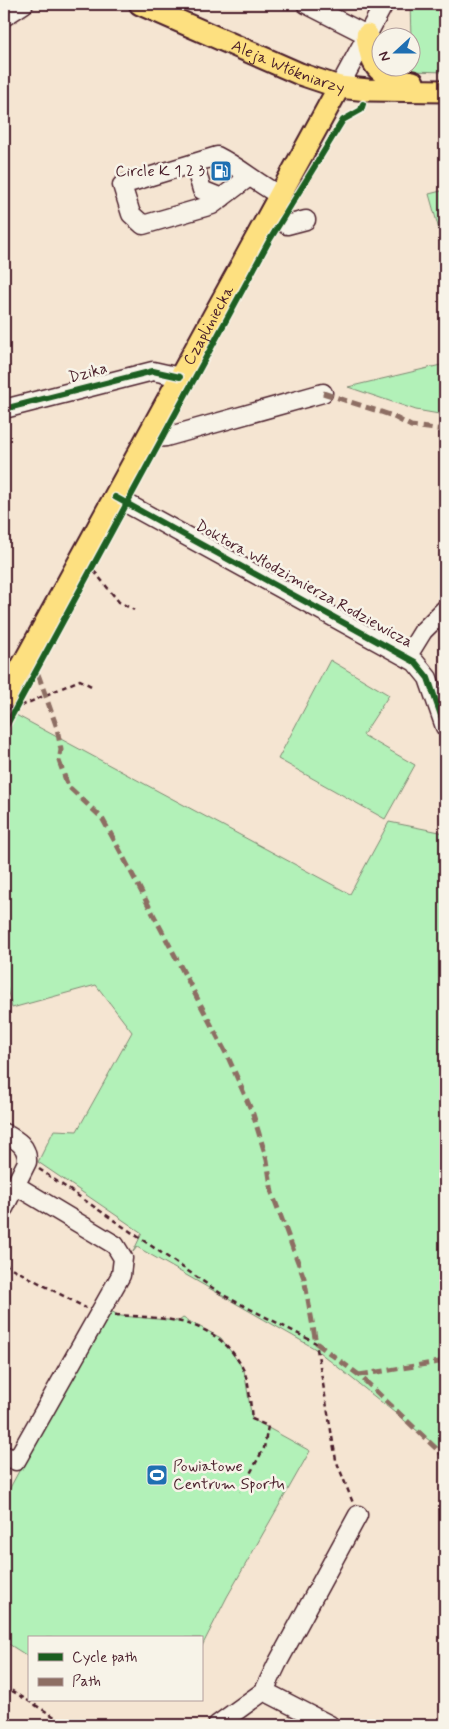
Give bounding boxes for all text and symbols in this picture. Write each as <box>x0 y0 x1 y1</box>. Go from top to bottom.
north arrow <box>372 28 422 78</box>
street label: Aleja Włókniarzy <box>228 35 345 98</box>
text: N <box>375 49 395 64</box>
fuel station icon: Circle K 1 2 3 <box>209 159 233 183</box>
place label: Circle K 1 2 3 <box>115 161 205 182</box>
street label: Czapliniecka <box>178 281 239 369</box>
street label: Dzika <box>66 358 110 388</box>
street label: Doktora Włodzimierza Rodziewicza <box>191 515 417 653</box>
place label: Powiatowe Centrum Sportu <box>173 1456 285 1495</box>
sports icon: Powiatowe Centrum Sportu <box>145 1463 169 1487</box>
legend <box>28 1636 202 1702</box>
text: Cycle path <box>72 1648 137 1668</box>
text: Path <box>72 1672 101 1692</box>

